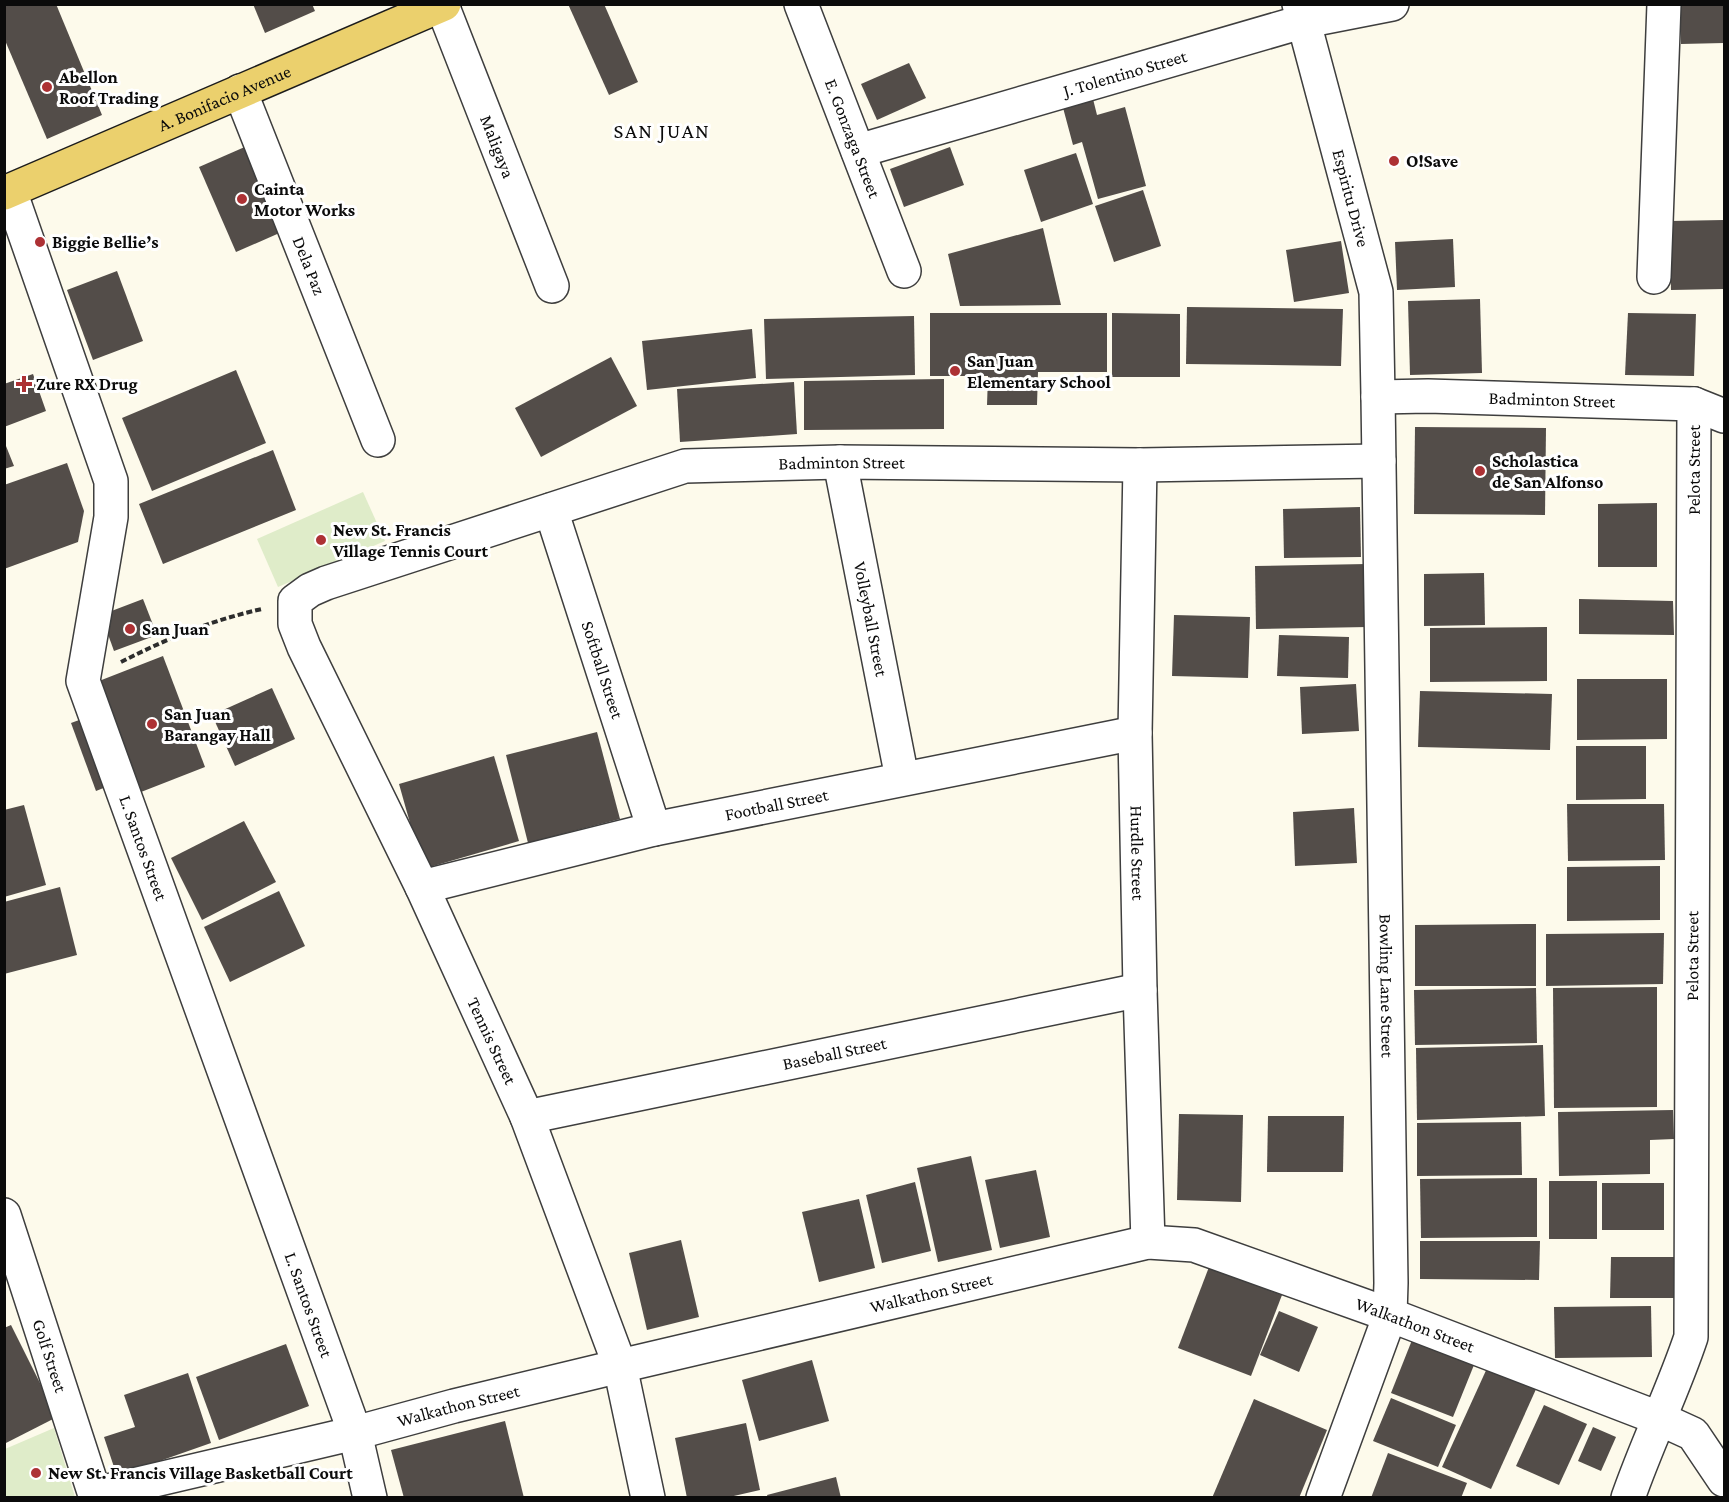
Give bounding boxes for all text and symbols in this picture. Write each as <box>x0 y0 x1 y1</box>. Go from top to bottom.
street label: J. Tolentino Street <box>1059 46 1190 101</box>
street label: A. Bonifacio Avenue <box>155 61 294 136</box>
place label: Abellon Roof Trading <box>58 67 159 108</box>
street label: E. Gonzaga Street <box>821 76 885 202</box>
marker: Abellon Roof Trading <box>40 80 54 94</box>
street label: Maligaya <box>476 112 519 181</box>
district label: SAN JUAN <box>614 119 710 143</box>
street label: Espiritu Drive <box>1328 147 1374 249</box>
place label: O!Save <box>1406 151 1458 171</box>
marker: O!Save <box>1387 154 1401 168</box>
place label: Cainta Motor Works <box>254 179 355 220</box>
marker: Cainta Motor Works <box>235 192 249 206</box>
place label: Biggie Bellie’s <box>52 232 159 252</box>
street label: Dela Paz <box>289 234 330 298</box>
marker: Biggie Bellie’s <box>33 235 47 249</box>
place label: San Juan Elementary School <box>967 351 1111 392</box>
marker: San Juan Elementary School <box>948 364 962 378</box>
place label: Zure RX Drug <box>36 374 138 394</box>
marker: Zure RX Drug <box>17 377 31 391</box>
street label: Badminton Street <box>1488 388 1617 412</box>
street label: Pelota Street <box>1684 424 1704 515</box>
place label: Scholastica de San Alfonso <box>1492 451 1603 492</box>
street label: Badminton Street <box>778 452 906 474</box>
marker: Scholastica de San Alfonso <box>1473 464 1487 478</box>
place label: New St. Francis Village Tennis Court <box>332 520 488 561</box>
marker: New St. Francis Village Tennis Court <box>314 533 328 547</box>
street label: Volleyball Street <box>850 560 892 679</box>
place label: San Juan <box>142 619 210 639</box>
street label: Softball Street <box>578 619 628 722</box>
marker: San Juan <box>123 622 137 636</box>
place label: San Juan Barangay Hall <box>164 704 271 745</box>
marker: San Juan Barangay Hall <box>145 717 159 731</box>
street label: Football Street <box>723 784 831 825</box>
street label: L. Santos Street <box>115 793 172 904</box>
street label: Hurdle Street <box>1126 805 1148 902</box>
street label: Pelota Street <box>1682 910 1702 1001</box>
street label: Bowling Lane Street <box>1376 914 1398 1059</box>
street label: Tennis Street <box>463 994 521 1089</box>
street label: Baseball Street <box>781 1033 889 1074</box>
street label: L. Santos Street <box>281 1250 337 1361</box>
street label: Walkathon Street <box>868 1269 995 1317</box>
street label: Walkathon Street <box>1353 1294 1478 1357</box>
street label: Golf Street <box>29 1317 71 1396</box>
street label: Walkathon Street <box>395 1380 523 1431</box>
place label: New St. Francis Village Basketball Court <box>48 1463 353 1483</box>
marker: New St. Francis Village Basketball Court <box>29 1466 43 1480</box>

